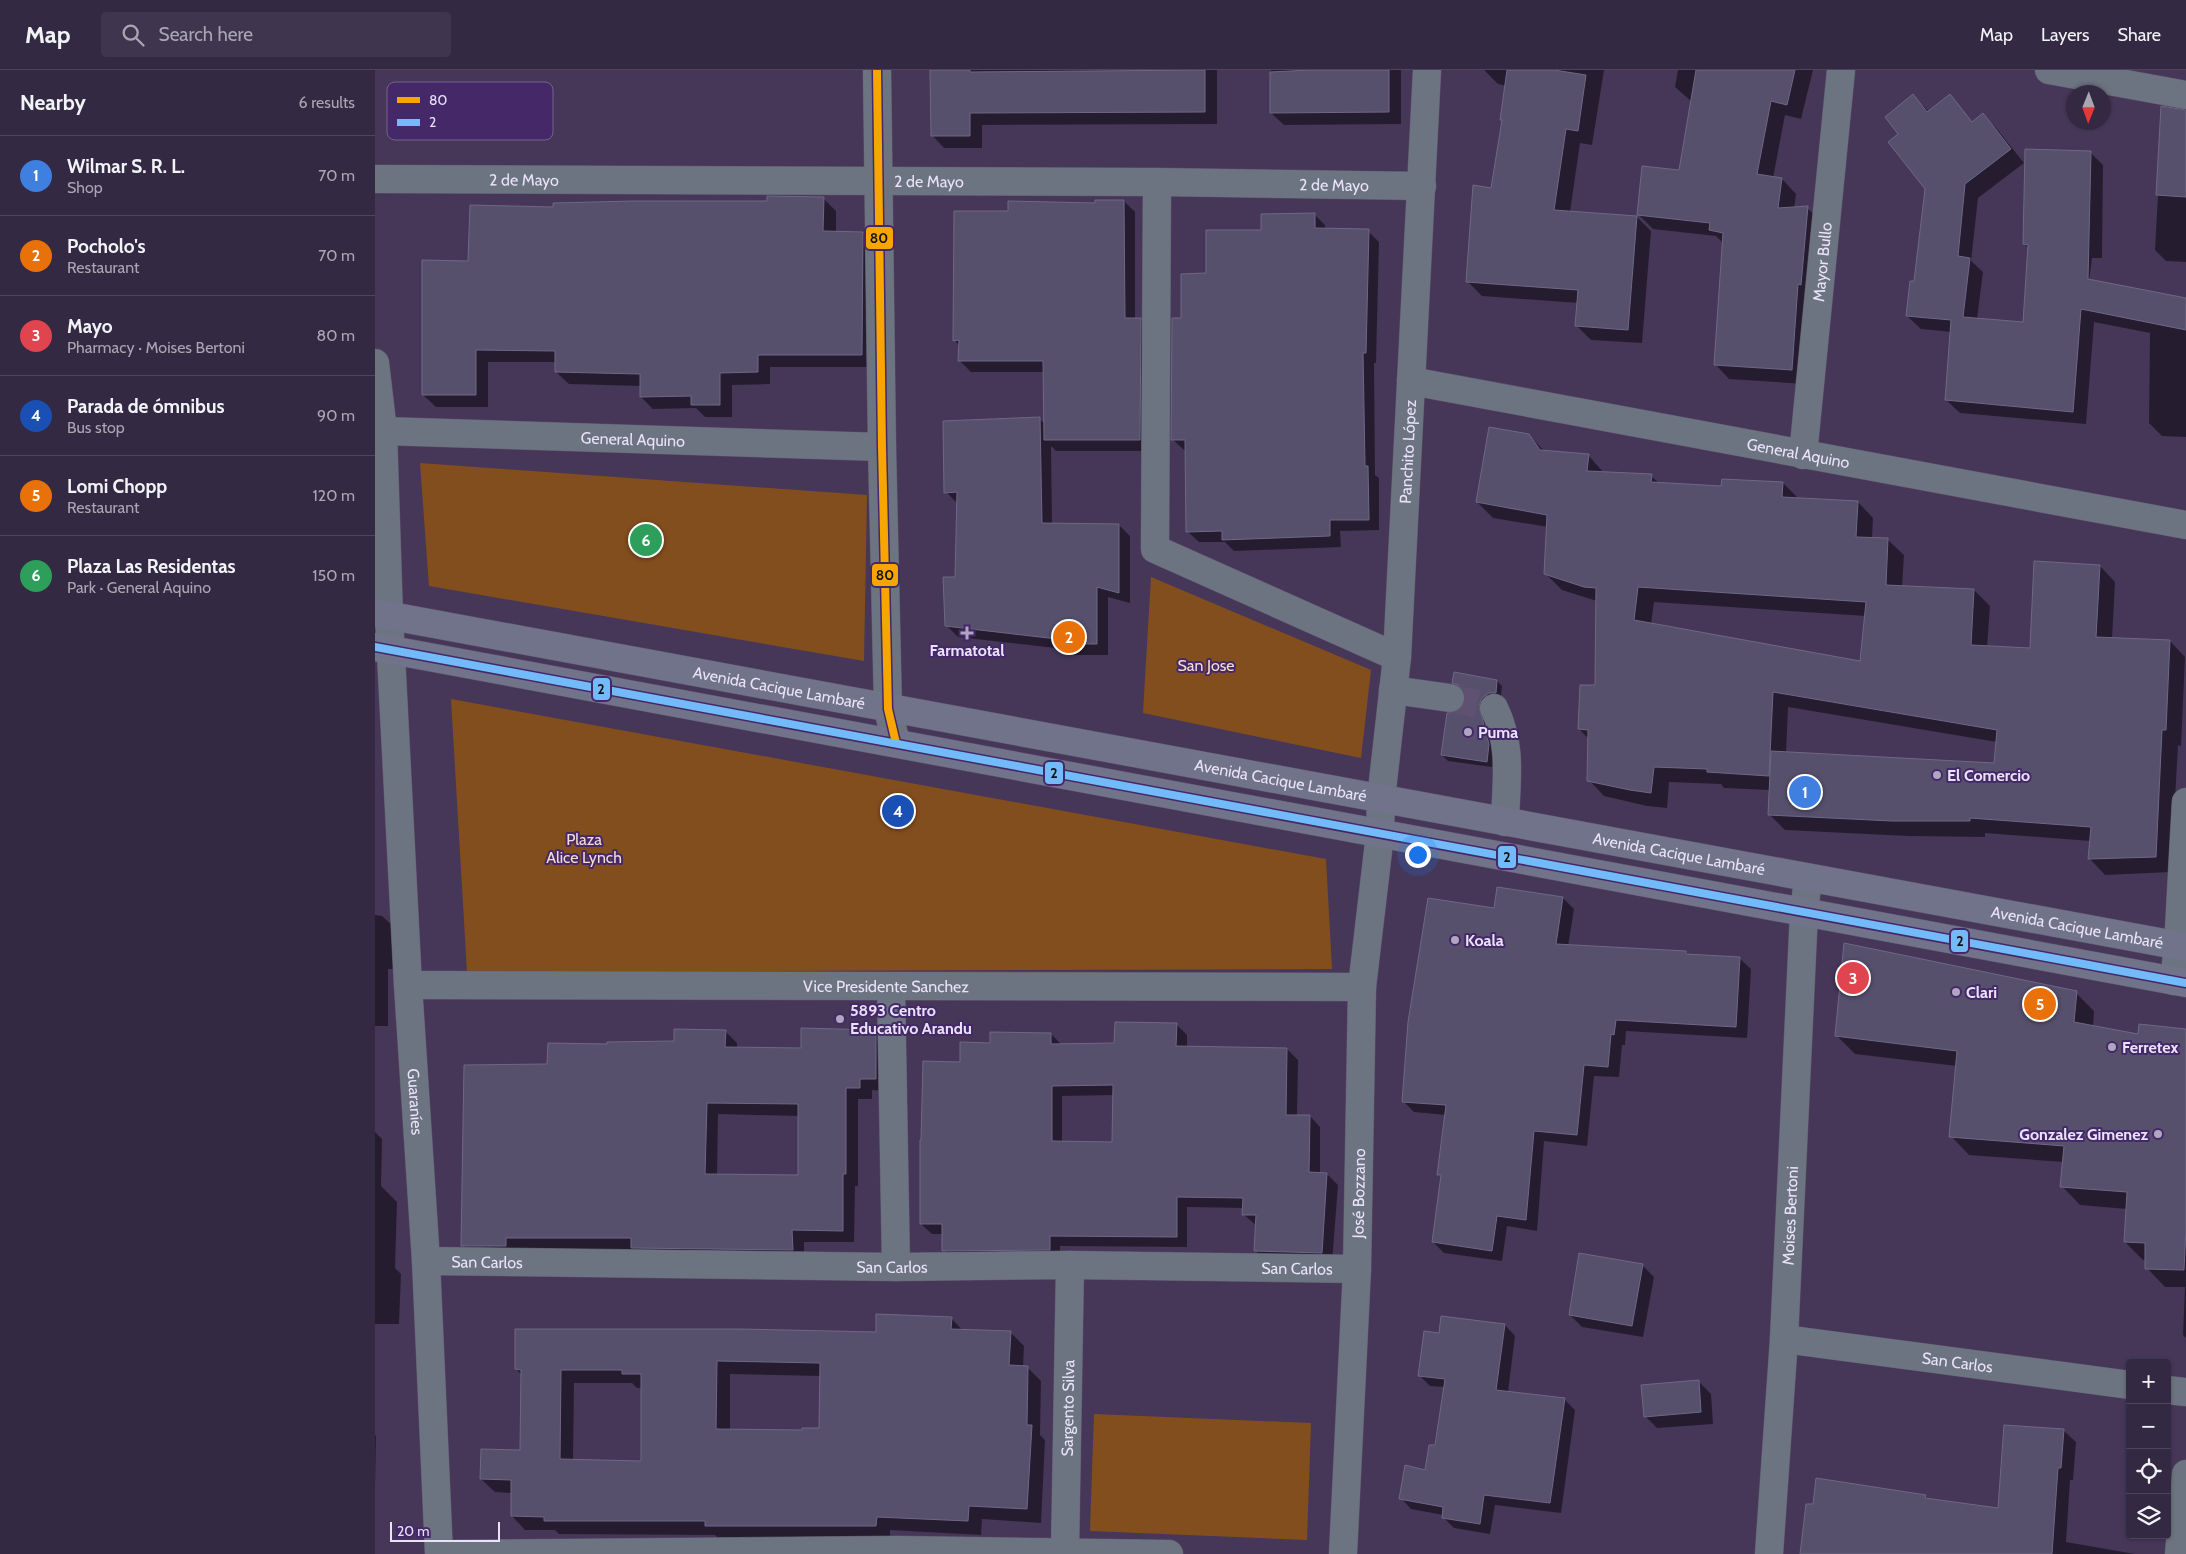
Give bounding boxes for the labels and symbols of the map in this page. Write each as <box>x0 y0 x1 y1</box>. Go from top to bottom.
legend <box>387 82 553 140</box>
north arrow <box>2066 85 2111 130</box>
text: 80 <box>429 91 447 109</box>
text: 2 <box>429 113 436 131</box>
street label: 2 de Mayo <box>489 170 559 190</box>
street label: 2 de Mayo <box>894 172 964 191</box>
street label: 2 de Mayo <box>1299 175 1369 195</box>
street label: Mayor Bullo <box>1809 221 1836 303</box>
line badge: 80 <box>865 226 894 250</box>
text: 80 <box>870 229 888 247</box>
street label: Panchito López <box>1396 399 1420 504</box>
street label: General Aquino <box>580 428 685 451</box>
street label: General Aquino <box>1745 435 1851 472</box>
pin: 6 <box>630 521 662 559</box>
line badge: 80 <box>871 563 899 587</box>
text: 80 <box>876 566 894 584</box>
pin: 2 <box>1053 618 1085 656</box>
marker: Farmatotal <box>961 627 973 639</box>
place label: Farmatotal <box>930 641 1004 660</box>
park label: San Jose <box>1177 656 1235 675</box>
street label: Avenida Cacique Lambaré <box>692 663 867 713</box>
line badge: 2 <box>592 677 611 701</box>
text: 2 <box>597 680 605 698</box>
place label: Puma <box>1478 723 1518 742</box>
marker: Puma <box>1462 726 1474 738</box>
street label: Avenida Cacique Lambaré <box>1193 755 1368 806</box>
line badge: 2 <box>1044 761 1064 785</box>
text: 2 <box>1050 764 1058 782</box>
place label: El Comercio <box>1947 766 2030 785</box>
marker: El Comercio <box>1931 769 1943 781</box>
pin: 1 <box>1789 773 1821 811</box>
pin: 4 <box>882 792 914 830</box>
street label: Avenida Cacique Lambaré <box>1591 829 1766 879</box>
park label: Plaza Alice Lynch <box>546 830 622 867</box>
your location <box>1405 842 1431 868</box>
line badge: 2 <box>1497 845 1517 869</box>
text: 2 <box>1503 848 1511 866</box>
street label: Avenida Cacique Lambaré <box>1990 902 2165 953</box>
line badge: 2 <box>1950 929 1969 953</box>
place label: Koala <box>1465 931 1504 950</box>
text: 2 <box>1956 932 1964 950</box>
marker: Koala <box>1449 934 1461 946</box>
pin: 3 <box>1837 959 1869 997</box>
street label: Vice Presidente Sanchez <box>803 977 969 996</box>
place label: Clari <box>1966 983 1997 1002</box>
pin: 5 <box>2024 985 2056 1023</box>
marker: Clari <box>1950 986 1962 998</box>
place label: 5893 Centro Educativo Arandu <box>850 1001 972 1038</box>
marker: 5893 Centro Educativo Arandu <box>834 1013 846 1025</box>
place label: Ferretex <box>2122 1038 2178 1057</box>
marker: Ferretex <box>2106 1041 2118 1053</box>
street label: Guaraníes <box>403 1068 427 1136</box>
place label: Gonzalez Gimenez <box>2019 1125 2148 1144</box>
marker: Gonzalez Gimenez <box>2152 1128 2164 1140</box>
street label: José Bozzano <box>1349 1148 1369 1239</box>
street label: Moises Bertoni <box>1778 1166 1802 1266</box>
street label: San Carlos <box>451 1252 523 1272</box>
street label: San Carlos <box>856 1257 928 1277</box>
street label: San Carlos <box>1261 1259 1333 1279</box>
street label: San Carlos <box>1921 1348 1994 1377</box>
street label: Sargento Silva <box>1058 1359 1078 1456</box>
scale bar <box>390 1519 500 1542</box>

